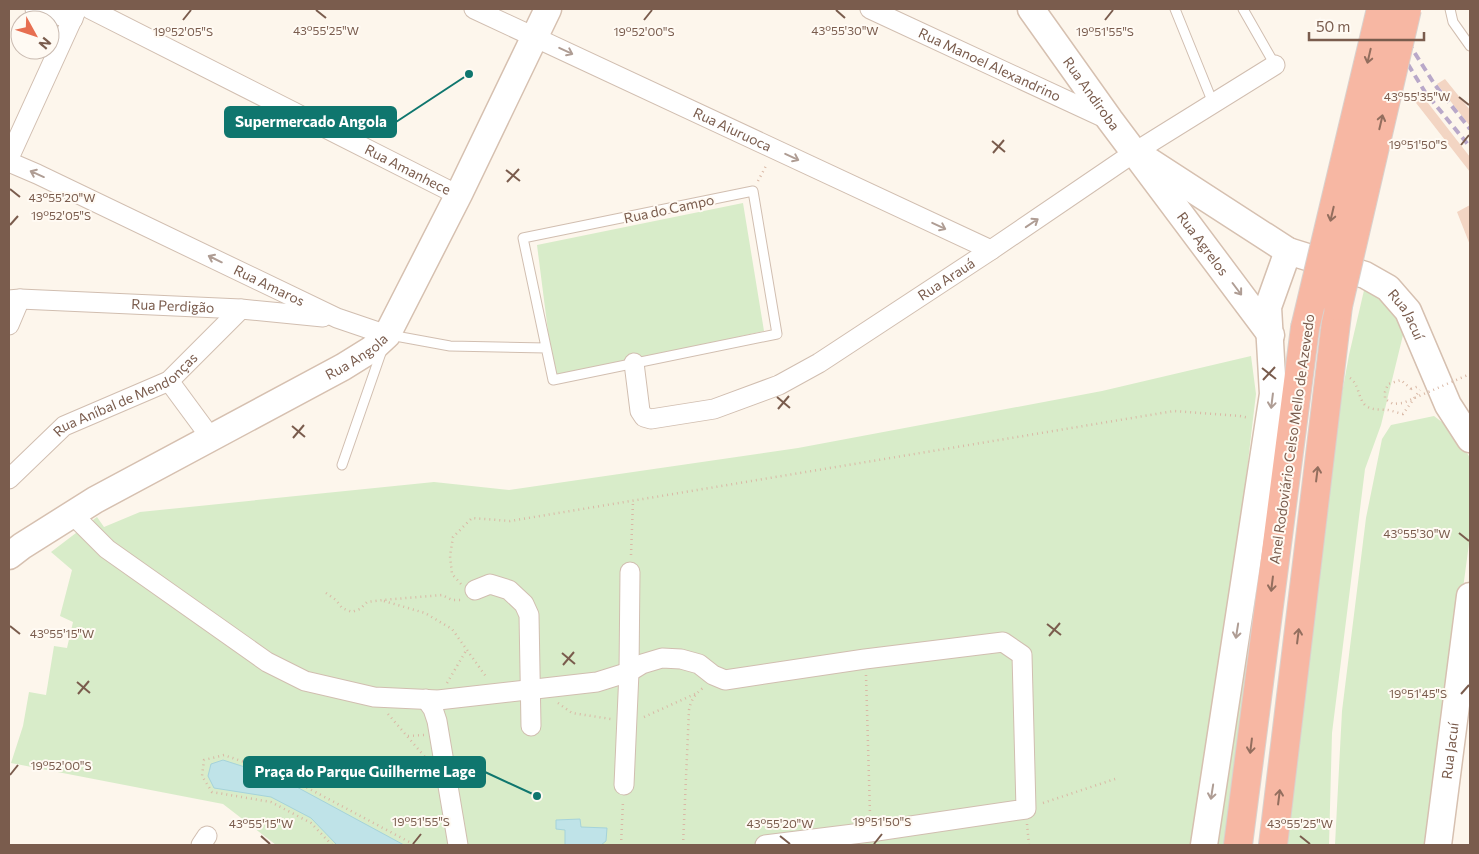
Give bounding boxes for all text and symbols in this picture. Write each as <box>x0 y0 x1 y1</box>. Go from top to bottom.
north arrow <box>10 10 60 60</box>
scale bar <box>1309 10 1424 42</box>
text: 50 m <box>1316 17 1350 35</box>
text: 43°55'25"W <box>293 23 359 37</box>
text: 43°55'30"W <box>811 23 879 37</box>
text: 19°52'05"S <box>153 24 213 38</box>
text: 19°52'00"S <box>613 24 675 38</box>
street label: Rua Manoel Alexandrino <box>916 24 1064 104</box>
text: 19°51'55"S <box>1076 24 1134 38</box>
text: N <box>35 34 55 53</box>
one-way arrow <box>558 47 573 57</box>
one-way arrow <box>1364 48 1373 64</box>
street label: Rua Andiroba <box>1060 54 1124 133</box>
text: 43°55'35"W <box>1384 89 1450 103</box>
street label: Rua Aiuruoca <box>691 103 774 154</box>
callout: Supermercado Angola <box>225 107 396 137</box>
text: Supermercado Angola <box>235 112 387 130</box>
one-way arrow <box>1377 114 1386 130</box>
text: 19°51'50"S <box>1389 137 1447 151</box>
street label: Rua Amanhece <box>362 140 453 198</box>
one-way arrow <box>784 153 799 162</box>
one-way arrow <box>30 169 45 178</box>
text: 43°55'20"W <box>28 190 96 204</box>
street label: Rua do Campo <box>622 191 716 226</box>
one-way arrow <box>1327 206 1336 222</box>
text: 19°52'05"S <box>31 208 91 222</box>
street label: Rua Agrelos <box>1174 208 1232 279</box>
one-way arrow <box>1024 218 1038 228</box>
one-way arrow <box>931 222 946 231</box>
one-way arrow <box>208 254 223 264</box>
street label: Rua Arauá <box>914 254 978 304</box>
street label: Rua Amaros <box>231 261 307 309</box>
one-way arrow <box>1232 282 1242 296</box>
street label: Rua Jacuí <box>1385 285 1428 343</box>
street label: Rua Perdigão <box>131 295 215 316</box>
street label: Anel Rodoviário Celso Mello de Azevedo <box>1266 313 1318 565</box>
street label: Rua Angola <box>322 330 391 383</box>
street label: Rua Aníbal de Mendonças <box>49 349 201 440</box>
one-way arrow <box>1267 393 1277 409</box>
one-way arrow <box>1313 467 1323 483</box>
text: 43°55'30"W <box>1383 526 1451 540</box>
one-way arrow <box>1267 576 1277 592</box>
one-way arrow <box>1232 623 1242 639</box>
text: 43°55'15"W <box>30 626 94 640</box>
one-way arrow <box>1293 628 1303 644</box>
text: 19°51'45"S <box>1389 686 1447 700</box>
street label: Rua Jacuí <box>1438 721 1462 780</box>
one-way arrow <box>1246 737 1256 753</box>
callout: Praça do Parque Guilherme Lage <box>244 757 485 787</box>
text: 19°52'00"S <box>30 758 92 772</box>
text: Praça do Parque Guilherme Lage <box>254 762 476 780</box>
one-way arrow <box>1207 783 1217 799</box>
one-way arrow <box>1274 789 1284 805</box>
text: 19°51'55"S <box>392 814 450 828</box>
text: 19°51'50"S <box>853 814 911 828</box>
text: 43°55'15"W <box>229 816 293 830</box>
text: 43°55'20"W <box>746 816 814 830</box>
text: 43°55'25"W <box>1267 816 1333 830</box>

